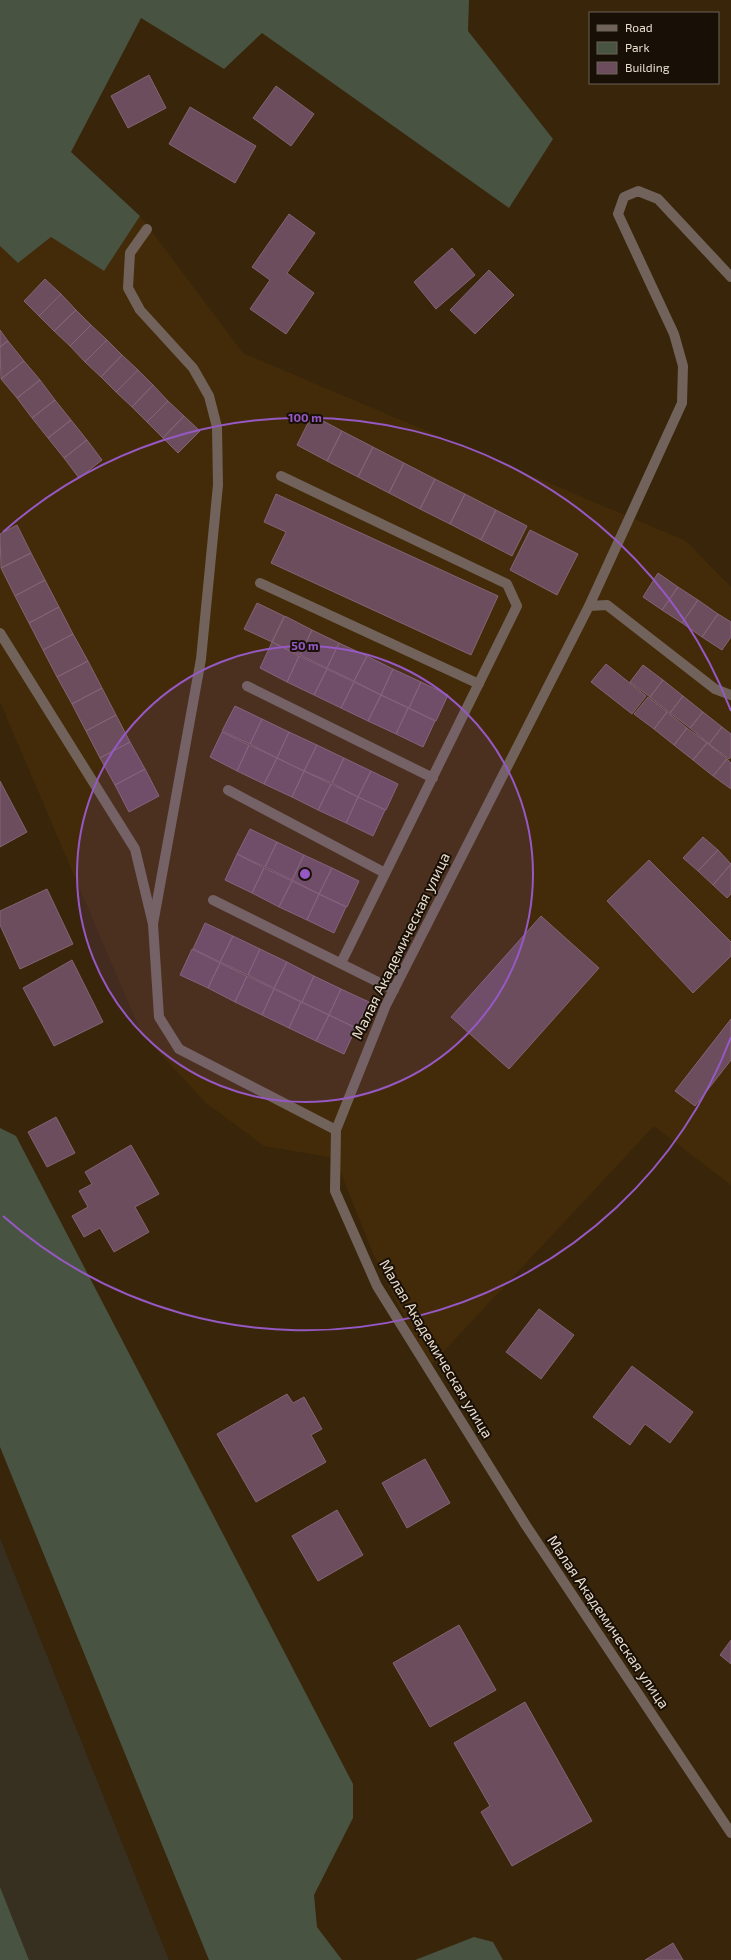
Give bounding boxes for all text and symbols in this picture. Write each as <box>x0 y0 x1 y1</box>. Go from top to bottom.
legend <box>589 12 719 84</box>
text: Road <box>625 20 653 34</box>
text: Park <box>625 40 650 54</box>
text: Building <box>625 60 670 74</box>
text: 100 m <box>288 410 322 424</box>
text: 50 m <box>291 638 319 652</box>
street label: Малая Академическая улица <box>347 849 454 1042</box>
centre of rings <box>298 867 312 881</box>
street label: Малая Академическая улица <box>375 1256 497 1442</box>
street label: Малая Академическая улица <box>543 1531 674 1712</box>

